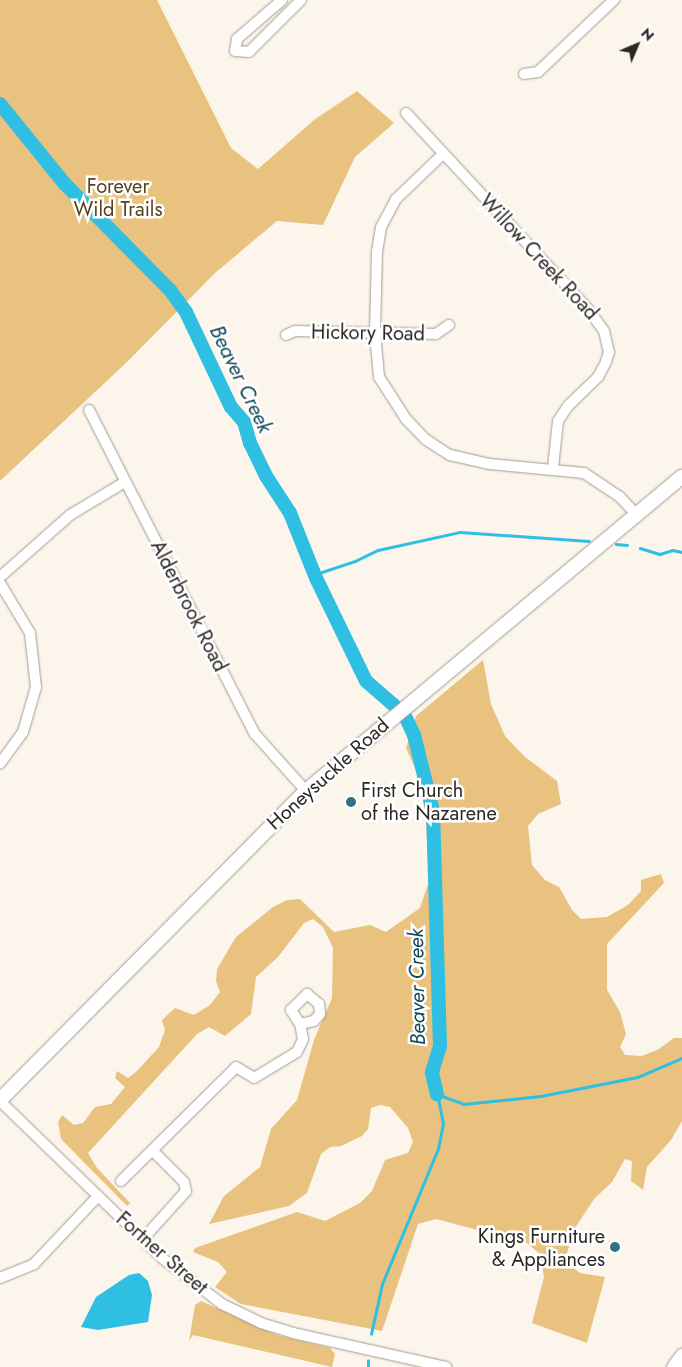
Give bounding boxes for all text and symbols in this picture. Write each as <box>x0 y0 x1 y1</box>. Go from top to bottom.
north arrow <box>612 20 662 70</box>
text: N <box>637 23 659 45</box>
park label: Forever Wild Trails <box>73 174 163 221</box>
street label: Willow Creek Road <box>475 189 603 325</box>
street label: Hickory Road <box>311 320 425 346</box>
water label: Beaver Creek <box>204 321 278 437</box>
street label: Alderbrook Road <box>146 536 232 676</box>
street label: Honeysuckle Road <box>262 713 394 835</box>
place label: First Church of the Nazarene <box>361 778 497 825</box>
marker: First Church of the Nazarene <box>345 796 357 808</box>
water label: Beaver Creek <box>403 929 431 1045</box>
street label: Fortner Street <box>111 1207 213 1299</box>
place label: Kings Furniture & Appliances <box>478 1224 605 1271</box>
marker: Kings Furniture & Appliances <box>609 1241 621 1253</box>

